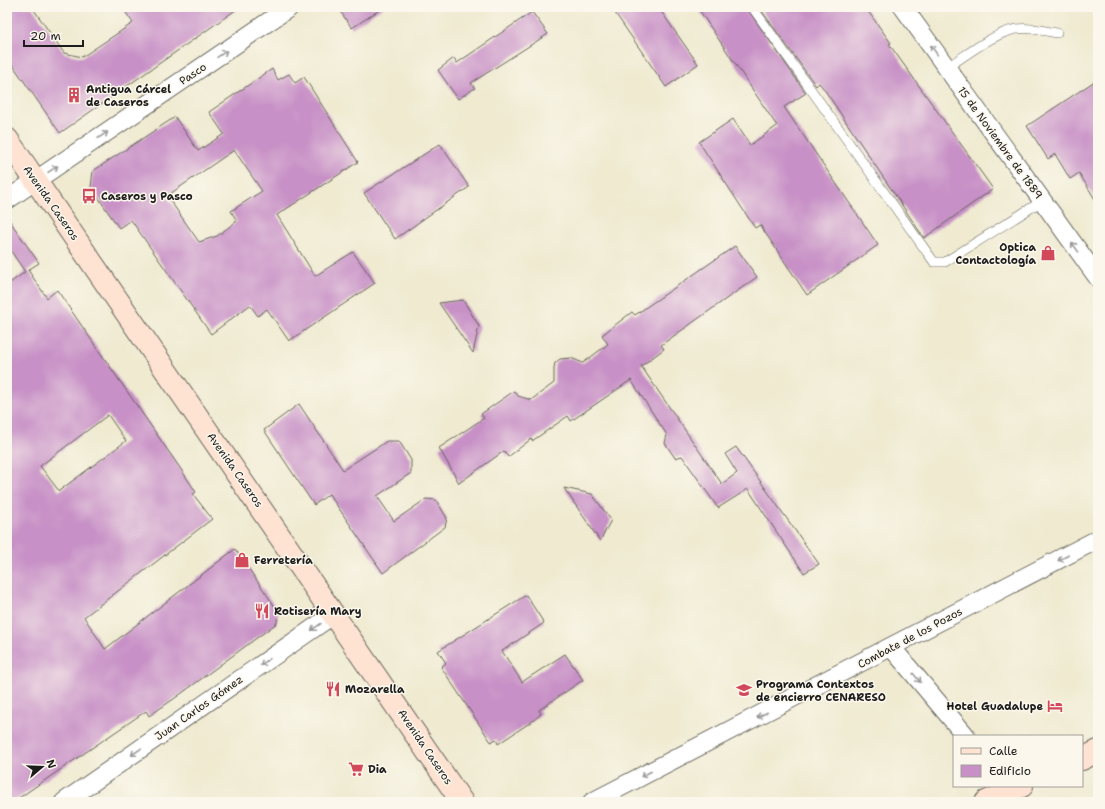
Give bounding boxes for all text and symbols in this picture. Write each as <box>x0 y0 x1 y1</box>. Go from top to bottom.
scale bar <box>24 22 83 48</box>
text: 20 m <box>30 28 61 44</box>
one-way arrow <box>930 45 938 56</box>
one-way arrow <box>216 50 227 58</box>
street label: Pasco <box>176 59 210 89</box>
place label: Antigua Cárcel de Caseros <box>86 82 171 110</box>
street label: 15 de Noviembre de 1889 <box>954 84 1046 202</box>
building icon: Antigua Cárcel de Caseros <box>65 86 83 104</box>
one-way arrow <box>97 131 108 139</box>
street label: Avenida Caseros <box>20 163 82 243</box>
one-way arrow <box>47 165 58 173</box>
bus stop icon: Caseros y Pasco <box>80 187 98 205</box>
place label: Caseros y Pasco <box>101 189 193 204</box>
place label: Optica Contactología <box>956 240 1036 268</box>
one-way arrow <box>1071 241 1079 252</box>
shop icon: Optica Contactología <box>1039 244 1057 262</box>
street label: Avenida Caseros <box>204 430 266 510</box>
shop icon: Ferretería <box>233 551 251 569</box>
place label: Ferretería <box>254 553 313 568</box>
one-way arrow <box>1058 554 1070 562</box>
restaurant icon: Rotisería Mary <box>253 602 271 620</box>
place label: Rotisería Mary <box>274 604 362 619</box>
street label: Combate de los Pozos <box>855 604 965 672</box>
one-way arrow <box>310 623 321 631</box>
one-way arrow <box>260 658 271 666</box>
street label: Juan Carlos Gómez <box>152 672 246 744</box>
one-way arrow <box>913 672 922 683</box>
place label: Programa Contextos de encierro CENARESO <box>756 677 886 705</box>
restaurant icon: Mozarella <box>324 680 342 698</box>
school or university icon: Programa Contextos de encierro CENARESO <box>735 681 753 699</box>
place label: Mozarella <box>345 682 405 697</box>
hotel icon: Hotel Guadalupe <box>1046 697 1064 715</box>
place label: Hotel Guadalupe <box>947 699 1043 714</box>
street label: Avenida Caseros <box>394 706 456 788</box>
one-way arrow <box>756 712 768 719</box>
legend <box>953 735 1083 787</box>
text: Calle <box>989 743 1018 759</box>
north arrow <box>22 747 62 787</box>
one-way arrow <box>130 748 141 756</box>
text: N <box>42 757 60 771</box>
supermarket icon: Dia <box>347 760 365 778</box>
place label: Dia <box>368 762 387 777</box>
text: Edificio <box>989 763 1031 779</box>
one-way arrow <box>641 771 653 778</box>

